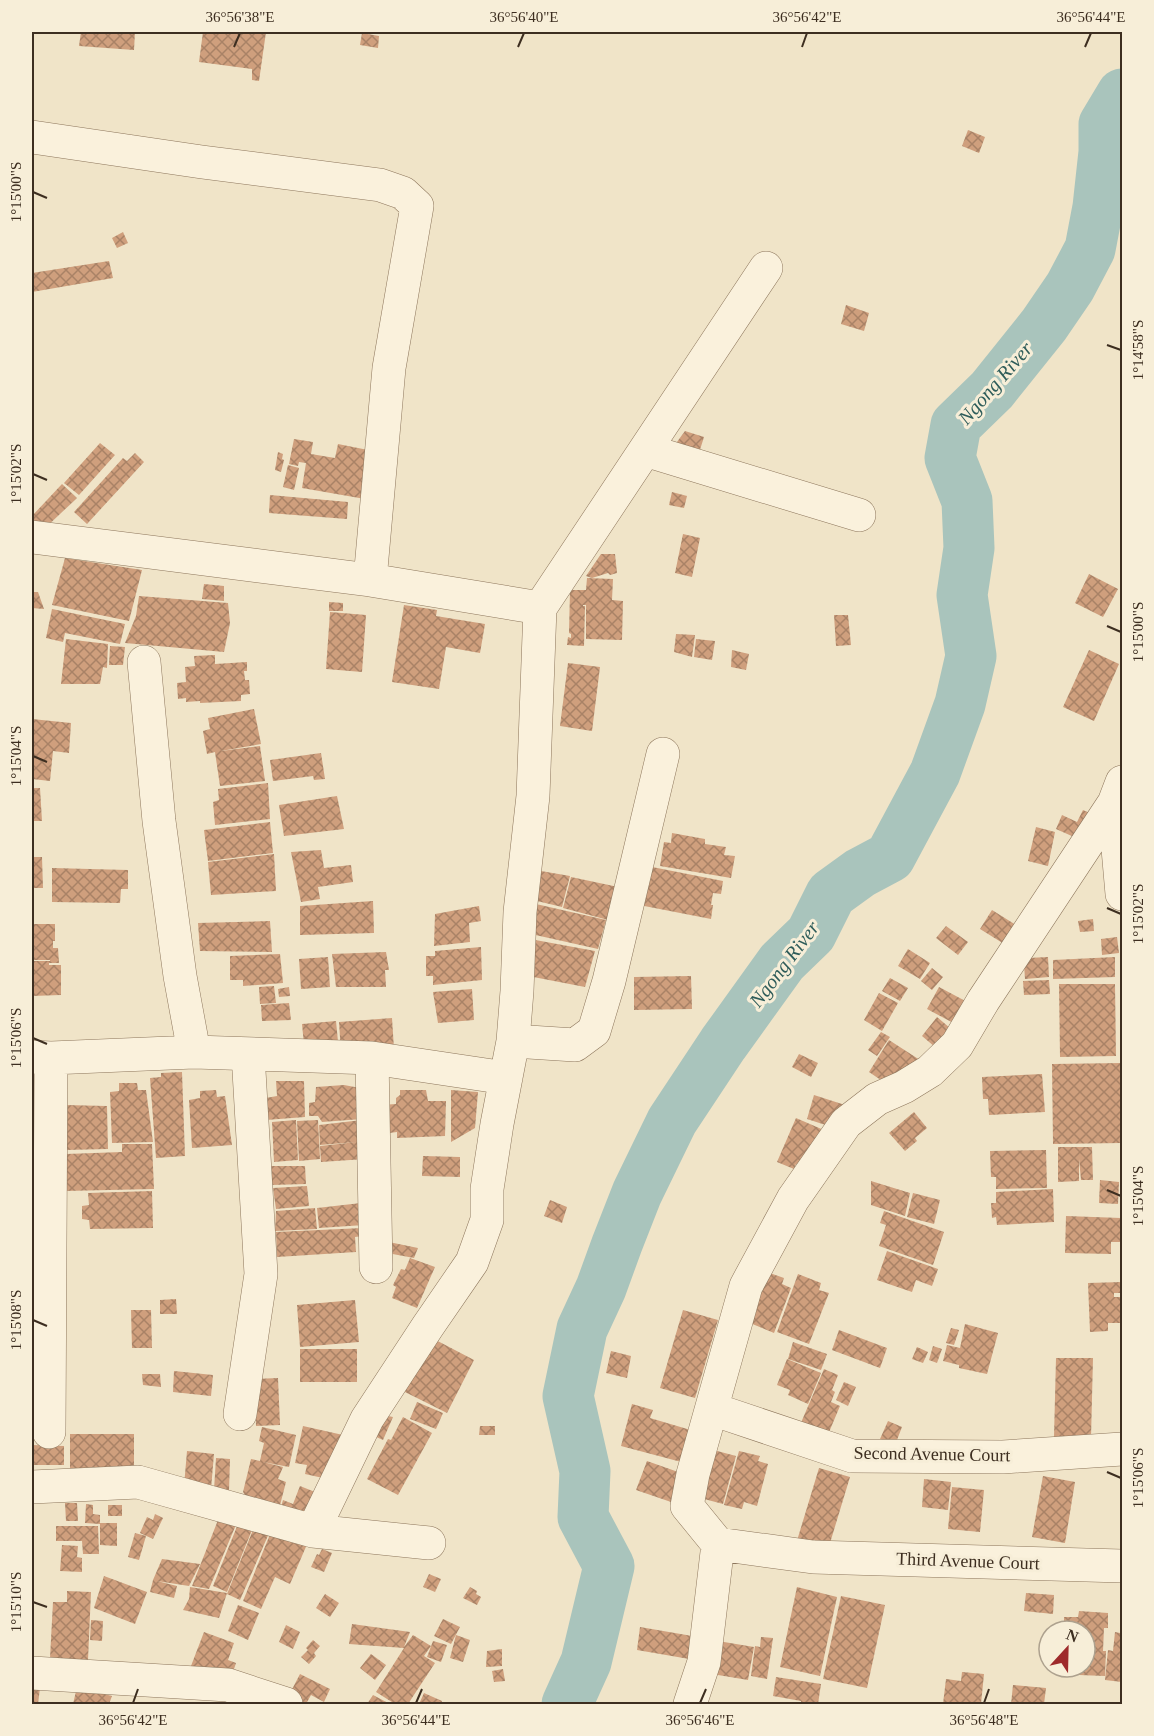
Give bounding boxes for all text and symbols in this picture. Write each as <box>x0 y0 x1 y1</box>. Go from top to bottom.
text: 36°56'38"E <box>206 9 275 25</box>
text: 36°56'40"E <box>490 9 559 25</box>
text: 36°56'42"E <box>773 9 842 25</box>
text: 36°56'44"E <box>1057 9 1126 25</box>
text: 1°15'00"S <box>8 162 24 222</box>
text: 1°14'58"S <box>1130 320 1146 380</box>
water label: Ngong River <box>953 337 1038 430</box>
text: 1°15'02"S <box>8 444 24 504</box>
text: 1°15'00"S <box>1130 602 1146 662</box>
text: 1°15'04"S <box>8 726 24 786</box>
text: 1°15'02"S <box>1130 884 1146 944</box>
water label: Ngong River <box>744 917 824 1013</box>
text: 1°15'06"S <box>8 1008 24 1068</box>
text: 1°15'04"S <box>1130 1166 1146 1226</box>
text: 1°15'08"S <box>8 1290 24 1350</box>
street label: Second Avenue Court <box>854 1443 1010 1465</box>
text: 1°15'06"S <box>1130 1448 1146 1508</box>
street label: Third Avenue Court <box>896 1548 1040 1574</box>
text: 1°15'10"S <box>8 1572 24 1632</box>
north arrow <box>1037 1619 1097 1679</box>
text: N <box>1064 1626 1081 1646</box>
text: 36°56'42"E <box>99 1712 168 1728</box>
text: 36°56'44"E <box>382 1712 451 1728</box>
text: 36°56'46"E <box>666 1712 735 1728</box>
text: 36°56'48"E <box>950 1712 1019 1728</box>

